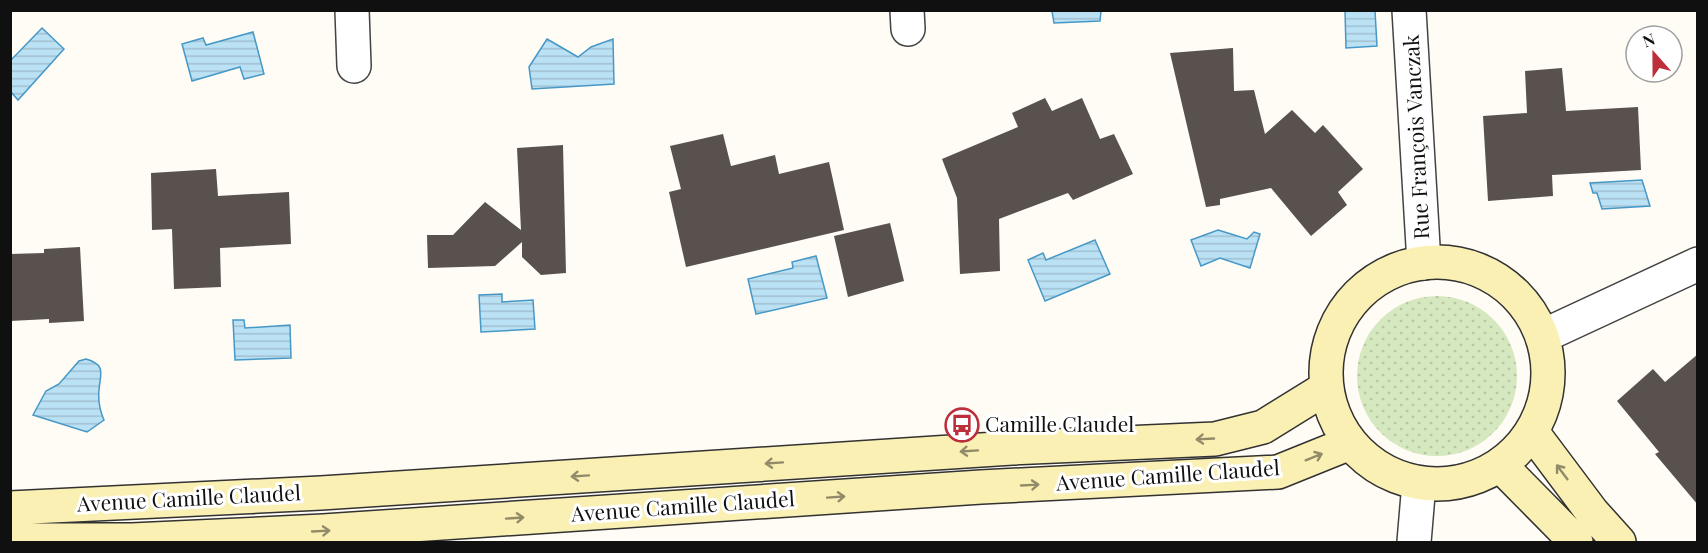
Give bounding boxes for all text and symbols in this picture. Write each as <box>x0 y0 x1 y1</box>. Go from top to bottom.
north arrow <box>1624 24 1684 84</box>
text: N <box>1639 27 1658 51</box>
street label: Rue François Vanczak <box>1396 34 1434 240</box>
bus stop icon: Camille Claudel <box>944 407 980 443</box>
place label: Camille Claudel <box>985 409 1134 437</box>
one-way arrow <box>1196 434 1216 445</box>
one-way arrow <box>959 445 979 456</box>
one-way arrow <box>1304 451 1323 462</box>
street label: Avenue Camille Claudel <box>1054 452 1280 496</box>
one-way arrow <box>765 458 785 469</box>
one-way arrow <box>1556 465 1568 481</box>
one-way arrow <box>570 471 590 482</box>
street label: Avenue Camille Claudel <box>75 477 301 517</box>
one-way arrow <box>1020 479 1040 490</box>
street label: Avenue Camille Claudel <box>569 483 795 527</box>
one-way arrow <box>825 491 845 502</box>
one-way arrow <box>505 512 525 523</box>
one-way arrow <box>310 525 330 536</box>

